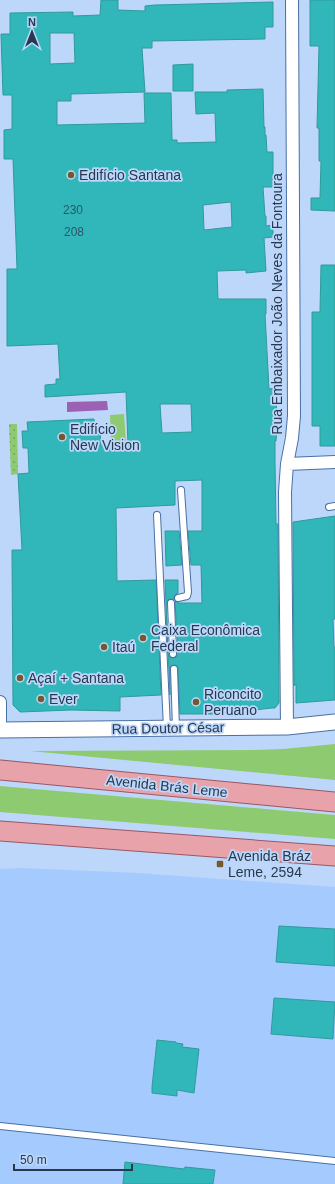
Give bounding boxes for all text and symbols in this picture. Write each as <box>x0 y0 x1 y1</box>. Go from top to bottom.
north arrow <box>12 12 52 52</box>
text: N <box>28 16 36 28</box>
place label: Edifício Santana <box>79 167 181 183</box>
marker: Edifício Santana <box>66 170 76 180</box>
street label: Rua Embaixador João Neves da Fontoura <box>269 173 285 435</box>
house number: 230 <box>63 203 83 217</box>
house number: 208 <box>64 225 84 239</box>
place label: Edifício New Vision <box>70 421 140 453</box>
marker: Edifício New Vision <box>57 432 67 442</box>
place label: Caixa Econômica Federal <box>151 622 260 654</box>
marker: Caixa Econômica Federal <box>138 633 148 643</box>
place label: Itaú <box>112 639 135 655</box>
marker: Itaú <box>99 642 109 652</box>
place label: Açaí + Santana <box>28 670 124 686</box>
marker: Açaí + Santana <box>15 673 25 683</box>
place label: Riconcito Peruano <box>204 686 262 718</box>
place label: Ever <box>49 691 78 707</box>
marker: Ever <box>36 694 46 704</box>
marker: Riconcito Peruano <box>191 697 201 707</box>
street label: Rua Doutor César <box>111 719 225 737</box>
street label: Avenida Brás Leme <box>106 772 229 800</box>
place label: Avenida Bráz Leme, 2594 <box>228 848 311 880</box>
marker: Avenida Bráz Leme, 2594 <box>215 859 225 869</box>
scale bar <box>14 1146 132 1172</box>
text: 50 m <box>20 1153 47 1167</box>

